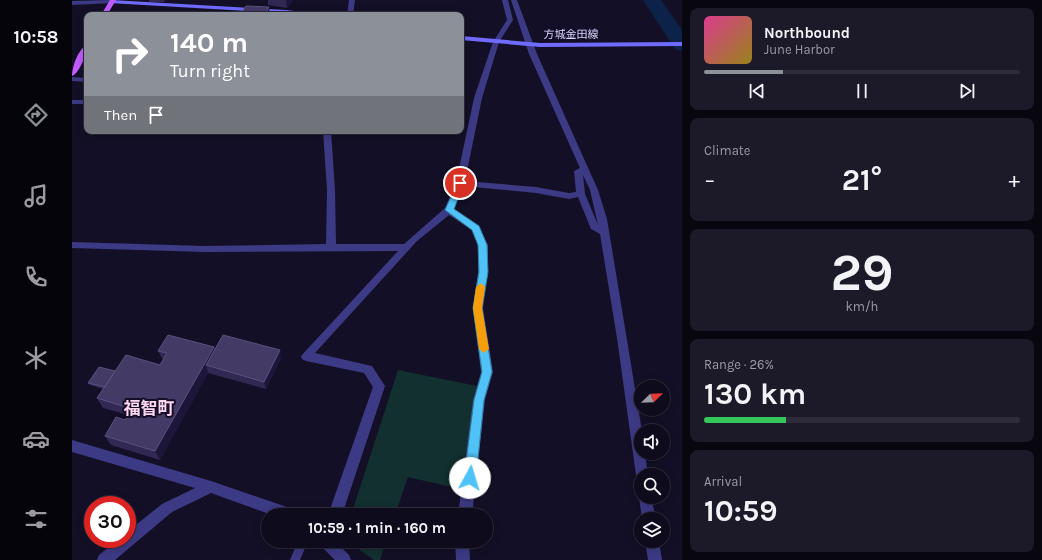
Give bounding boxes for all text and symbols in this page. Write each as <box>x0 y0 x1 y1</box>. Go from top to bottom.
text: Northbound <box>764 24 850 42</box>
text: 10:58 <box>14 26 58 48</box>
text: 140 m <box>170 26 248 59</box>
icon: right <box>104 28 156 80</box>
street label: 方城金田線 <box>544 28 599 41</box>
text: June Harbor <box>764 42 835 57</box>
text: Turn right <box>170 60 250 82</box>
icon: previous <box>746 80 768 102</box>
icon: pause <box>851 80 873 102</box>
icon: next <box>956 80 978 102</box>
icon: directions <box>22 101 50 129</box>
icon: arrive <box>145 104 167 126</box>
text: Then <box>104 106 137 124</box>
text: Climate <box>704 143 750 158</box>
text: 21° <box>842 162 882 198</box>
pin <box>443 166 477 200</box>
text: − <box>704 167 716 193</box>
text: + <box>1008 167 1020 193</box>
icon: arrive <box>449 172 471 194</box>
icon: music <box>22 182 50 210</box>
text: 29 <box>830 242 894 303</box>
icon: phone <box>22 263 50 291</box>
text: km/h <box>846 299 878 314</box>
icon: climate <box>22 344 50 372</box>
text: Range · 26% <box>704 357 774 372</box>
text: 130 km <box>704 376 806 412</box>
north arrow <box>634 380 670 416</box>
map controls <box>634 380 670 548</box>
district label: 福智町 <box>124 398 175 418</box>
button: sound <box>634 424 670 460</box>
icon: car <box>22 425 50 453</box>
position arrow <box>449 457 491 499</box>
button: search <box>634 468 670 504</box>
text: Arrival <box>704 474 742 489</box>
text: 10:59 <box>704 493 778 529</box>
speed limit sign: 30 <box>84 496 136 548</box>
icon: filters <box>22 505 50 533</box>
button: layers <box>634 512 670 548</box>
text: 10:59 · 1 min · 160 m <box>308 519 446 537</box>

